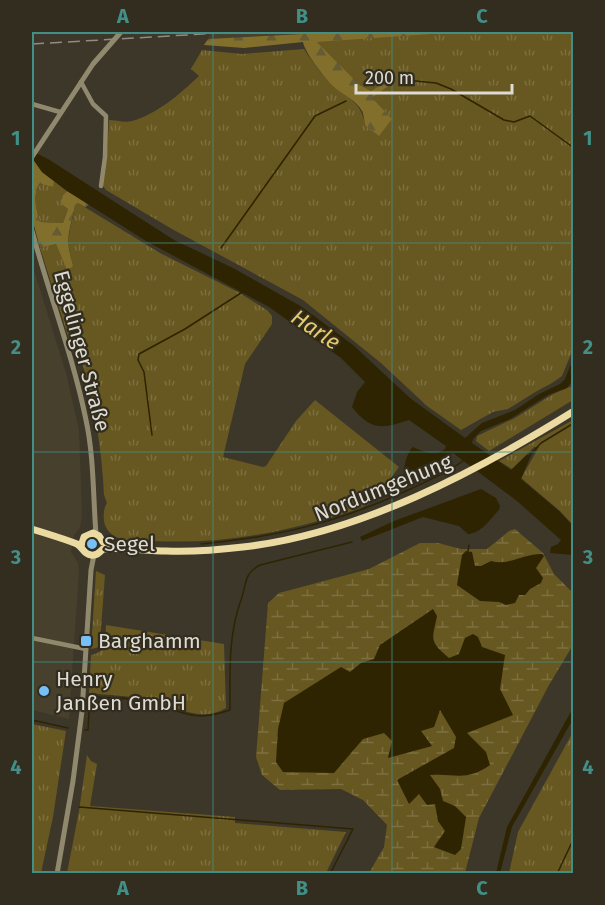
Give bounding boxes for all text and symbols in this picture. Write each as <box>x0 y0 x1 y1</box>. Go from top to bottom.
text: A <box>116 4 130 28</box>
text: B <box>296 4 308 28</box>
text: C <box>476 4 488 28</box>
scale bar <box>356 57 512 95</box>
text: 200 m <box>365 67 414 89</box>
text: 1 <box>11 126 21 150</box>
text: 1 <box>583 126 593 150</box>
street label: Eggelinger Straße <box>48 268 116 434</box>
water label: Harle <box>286 303 345 356</box>
text: 2 <box>11 335 21 359</box>
text: 2 <box>583 335 593 359</box>
street label: Nordumgehung <box>310 448 456 528</box>
place label: Segel <box>104 531 155 557</box>
marker: Segel <box>85 537 99 551</box>
text: 3 <box>10 545 21 569</box>
text: 3 <box>582 545 593 569</box>
place label: Barghamm <box>98 628 201 654</box>
marker: Barghamm <box>79 634 93 648</box>
place label: Henry Janßen GmbH <box>56 666 186 716</box>
marker: Henry Janßen GmbH <box>37 684 51 698</box>
text: 4 <box>10 755 22 779</box>
text: 4 <box>582 755 594 779</box>
text: A <box>116 876 130 900</box>
text: B <box>296 876 308 900</box>
text: C <box>476 876 488 900</box>

